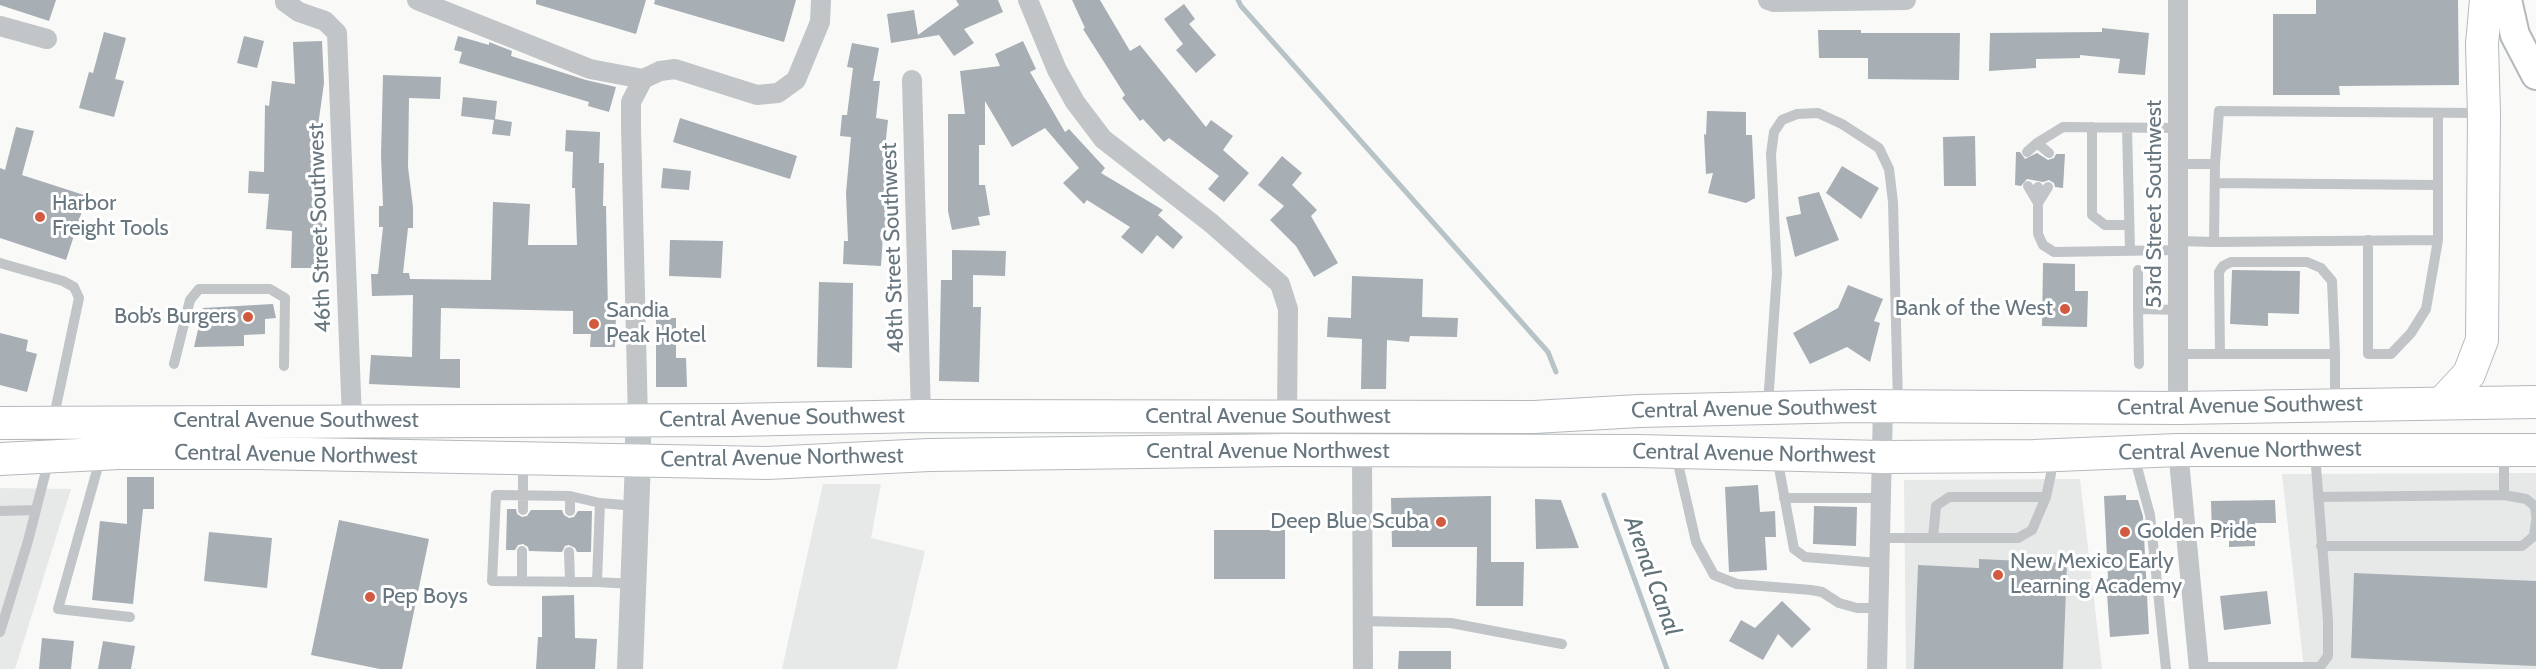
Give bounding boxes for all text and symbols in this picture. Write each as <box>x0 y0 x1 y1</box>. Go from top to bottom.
street label: 53rd Street Southwest <box>2142 100 2168 308</box>
street label: 46th Street Southwest <box>303 122 337 334</box>
street label: 48th Street Southwest <box>876 142 910 354</box>
place label: Harbor Freight Tools <box>52 191 169 242</box>
marker: Harbor Freight Tools <box>33 210 47 224</box>
place label: Bank of the West <box>1895 296 2053 322</box>
place label: Sandia Peak Hotel <box>606 298 706 350</box>
marker: Bank of the West <box>2058 302 2072 316</box>
place label: Bob’s Burgers <box>114 304 236 330</box>
marker: Bob’s Burgers <box>241 310 255 324</box>
marker: Sandia Peak Hotel <box>587 317 601 331</box>
street label: Central Avenue Southwest <box>2117 391 2363 421</box>
street label: Central Avenue Southwest <box>1631 394 1877 424</box>
street label: Central Avenue Southwest <box>659 403 905 433</box>
street label: Central Avenue Southwest <box>1145 404 1391 430</box>
street label: Central Avenue Southwest <box>173 408 419 434</box>
street label: Central Avenue Northwest <box>2118 436 2362 466</box>
street label: Central Avenue Northwest <box>1146 439 1390 465</box>
street label: Central Avenue Northwest <box>1632 439 1876 469</box>
street label: Central Avenue Northwest <box>174 440 418 470</box>
street label: Central Avenue Northwest <box>660 443 904 473</box>
place label: Deep Blue Scuba <box>1270 509 1429 535</box>
water label: Arenal Canal <box>1617 512 1687 640</box>
marker: Deep Blue Scuba <box>1434 515 1448 529</box>
place label: Golden Pride <box>2137 519 2257 545</box>
marker: Golden Pride <box>2118 525 2132 539</box>
place label: New Mexico Early Learning Academy <box>2010 549 2182 600</box>
marker: New Mexico Early Learning Academy <box>1991 568 2005 582</box>
place label: Pep Boys <box>382 584 468 610</box>
marker: Pep Boys <box>363 590 377 604</box>

